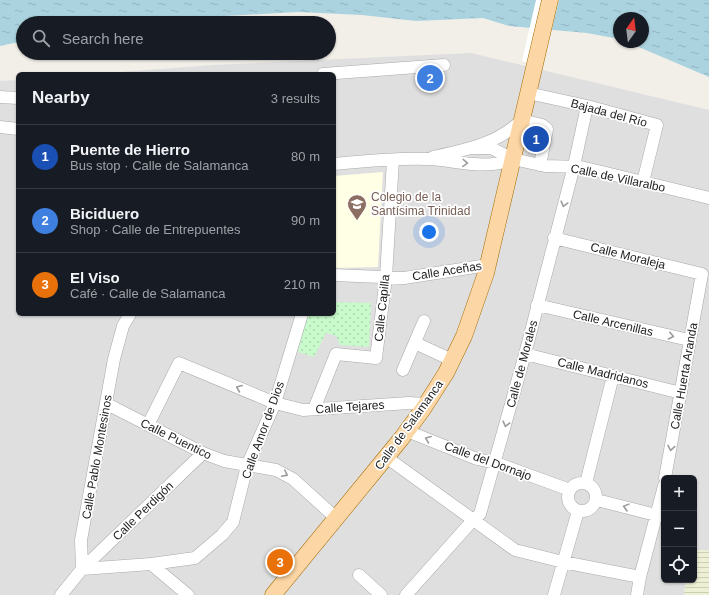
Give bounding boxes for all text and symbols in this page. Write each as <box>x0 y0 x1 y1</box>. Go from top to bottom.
north arrow <box>613 12 649 48</box>
search box <box>16 16 336 60</box>
icon: search <box>30 27 52 49</box>
text: Search here <box>62 30 144 47</box>
pin: 2 <box>417 63 443 93</box>
text: Nearby <box>32 88 90 107</box>
text: 3 results <box>271 91 320 106</box>
street label: Bajada del Río <box>569 96 649 130</box>
pin: 1 <box>523 124 549 154</box>
text: Puente de Hierro <box>70 141 190 158</box>
text: 1 <box>41 149 49 164</box>
text: 80 m <box>291 149 320 164</box>
text: Bus stop · Calle de Salamanca <box>70 158 248 173</box>
one-way arrow <box>462 159 468 168</box>
street label: Calle de Villaralbo <box>569 161 667 195</box>
place label: Colegio de la Santísima Trinidad <box>371 190 470 218</box>
school or university icon: Colegio de la Santísima Trinidad <box>346 193 368 221</box>
one-way arrow <box>560 200 568 207</box>
text: Biciduero <box>70 205 139 222</box>
text: 2 <box>41 213 49 228</box>
text: 90 m <box>291 213 320 228</box>
text: Shop · Calle de Entrepuentes <box>70 222 241 237</box>
your location <box>419 222 439 242</box>
street label: Calle Moraleja <box>589 240 667 272</box>
street label: Calle Aceñas <box>411 259 483 283</box>
text: El Viso <box>70 269 120 286</box>
street label: Calle Capilla <box>372 273 393 342</box>
text: 3 <box>41 277 49 292</box>
text: 210 m <box>284 277 320 292</box>
text: Café · Calle de Salamanca <box>70 286 225 301</box>
street label: Calle Arcenillas <box>571 307 655 339</box>
street label: Calle de Morales <box>504 319 540 409</box>
street label: Calle Huerta Aranda <box>668 321 700 430</box>
one-way arrow <box>667 331 674 340</box>
street label: Calle Madridanos <box>556 355 650 391</box>
street label: Calle de Salamanca <box>372 377 446 473</box>
street label: Calle Amor de Dios <box>239 379 287 481</box>
one-way arrow <box>235 385 243 393</box>
street label: Calle Pablo Montesinos <box>79 394 115 520</box>
street label: Calle Tejares <box>315 398 385 416</box>
street label: Calle Puentico <box>138 416 214 462</box>
one-way arrow <box>502 421 511 428</box>
one-way arrow <box>425 436 432 444</box>
street label: Calle del Dornajo <box>442 439 534 483</box>
one-way arrow <box>667 445 676 451</box>
one-way arrow <box>281 470 288 477</box>
map controls <box>661 475 697 583</box>
button: + <box>661 475 697 511</box>
street label: Calle Perdigón <box>110 479 176 543</box>
one-way arrow <box>623 504 630 512</box>
button: − <box>661 511 697 547</box>
pin: 3 <box>267 547 293 577</box>
button: locate <box>661 547 697 583</box>

